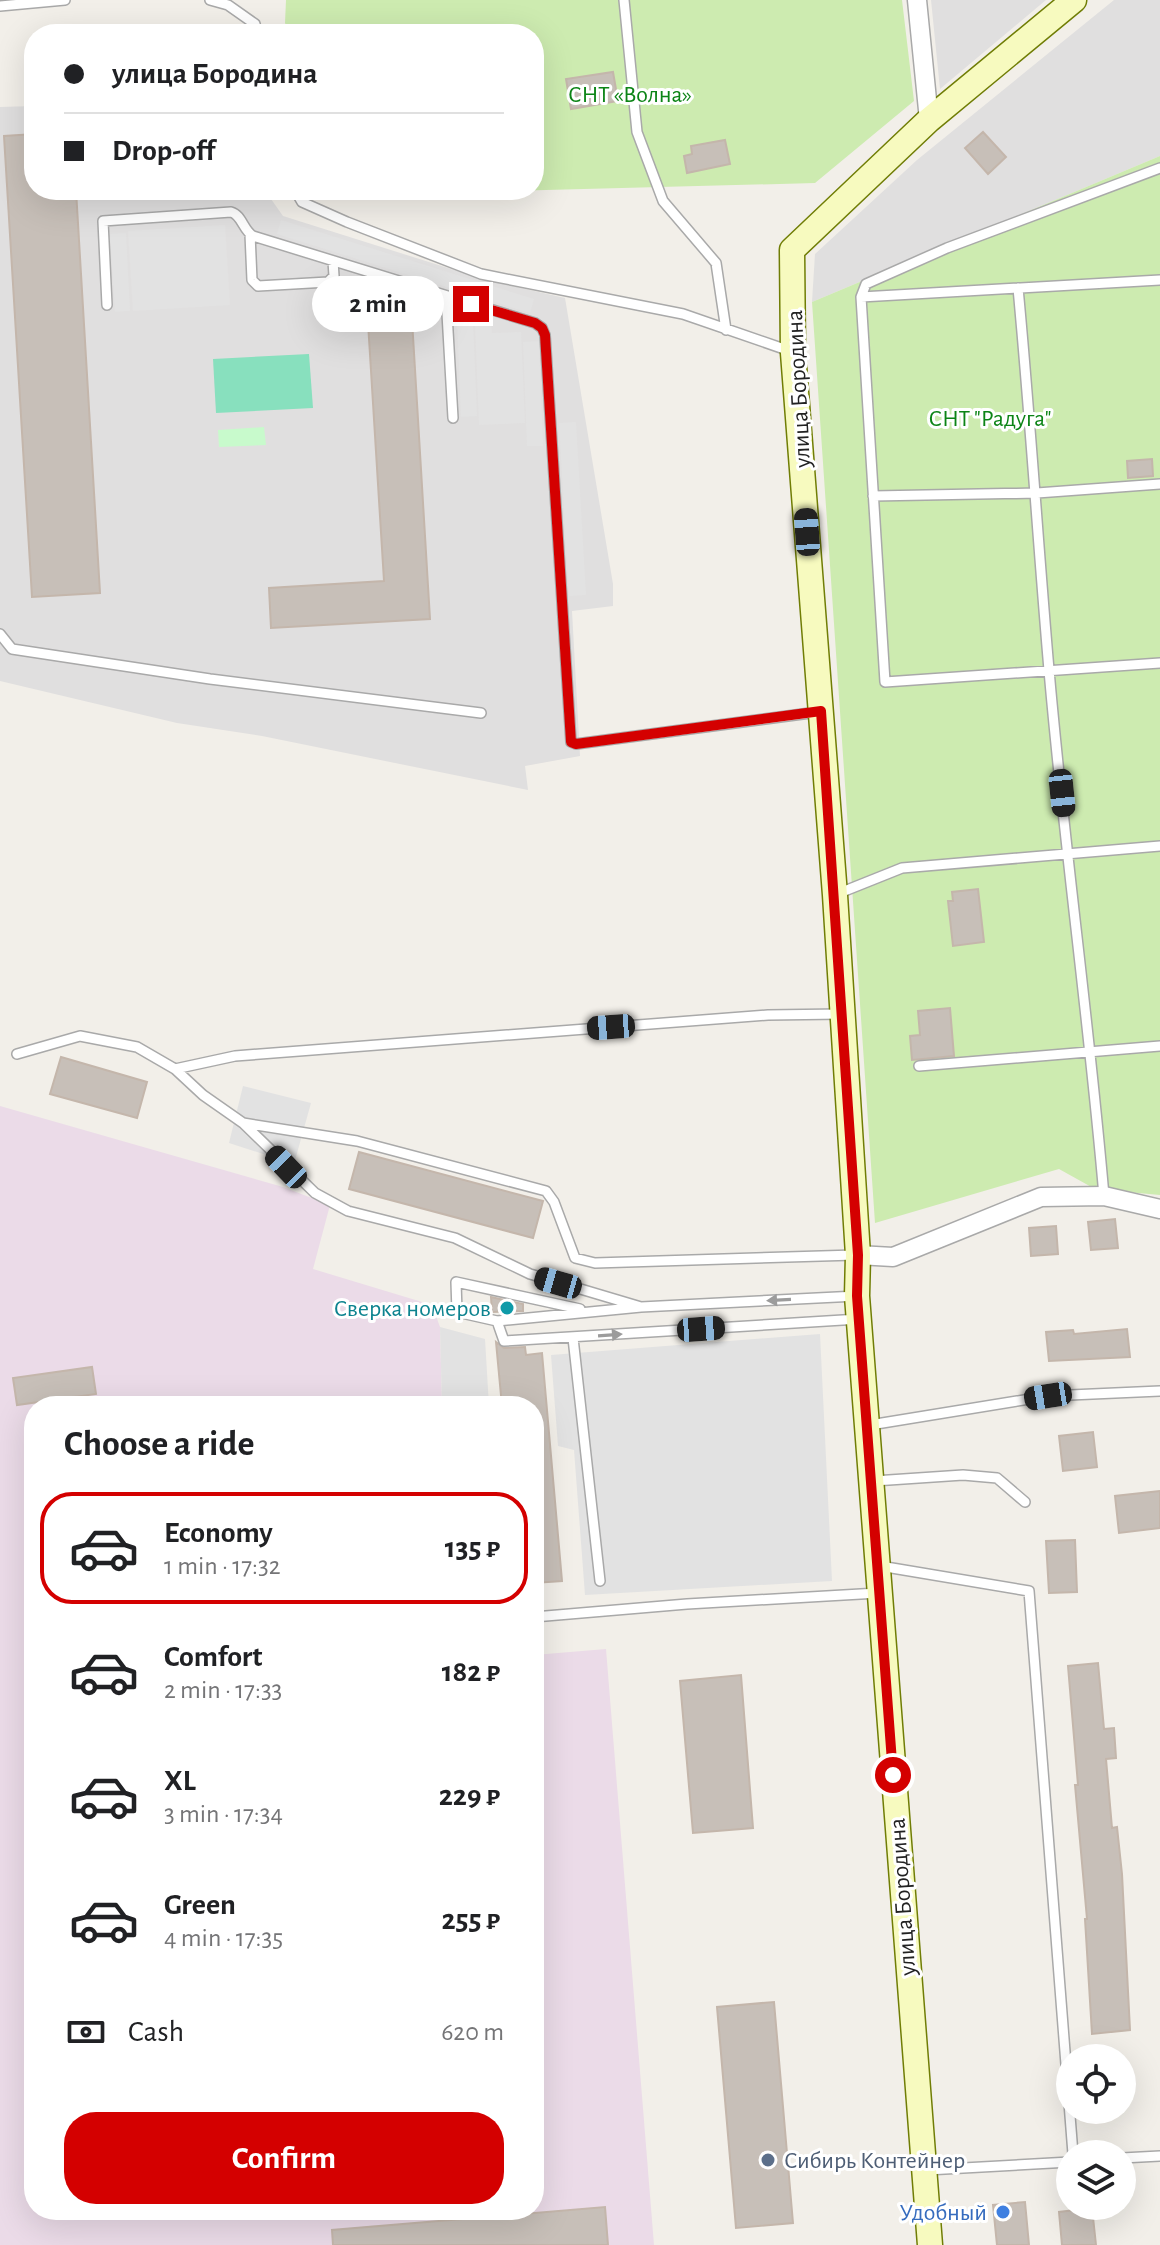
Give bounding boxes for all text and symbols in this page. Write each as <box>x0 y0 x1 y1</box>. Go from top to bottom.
text: улица Бородина <box>112 59 317 89</box>
park label: СНТ «Волна» <box>568 83 692 107</box>
text: Drop-off <box>112 136 215 166</box>
callout: 2 min <box>311 276 443 332</box>
route end <box>453 286 489 322</box>
text: 2 min <box>349 291 407 317</box>
street label: улица Бородина <box>783 309 815 470</box>
park label: СНТ "Радуга" <box>929 407 1051 431</box>
car <box>793 507 821 557</box>
car <box>1048 768 1076 818</box>
car <box>586 1013 636 1041</box>
car <box>261 1141 311 1193</box>
car <box>532 1265 584 1301</box>
one-way arrow <box>766 1294 791 1307</box>
place label: Сверка номеров <box>334 1297 491 1321</box>
marker: Сверка номеров <box>498 1299 516 1317</box>
car <box>676 1315 726 1343</box>
one-way arrow <box>598 1328 623 1341</box>
car <box>1022 1380 1074 1412</box>
text: Choose a ride <box>64 1426 254 1462</box>
icon: car <box>68 1512 140 1584</box>
text: Economy <box>164 1518 273 1548</box>
text: 135 ₽ <box>445 1533 500 1563</box>
text: 1 min · 17:32 <box>164 1553 281 1579</box>
icon: car <box>68 1636 140 1708</box>
text: Comfort <box>164 1642 263 1672</box>
text: 182 ₽ <box>442 1657 500 1687</box>
text: 2 min · 17:33 <box>164 1677 282 1703</box>
route start <box>875 1757 911 1793</box>
icon: car <box>68 1760 140 1832</box>
text: XL <box>164 1766 196 1796</box>
text: 229 ₽ <box>439 1781 500 1811</box>
text: 3 min · 17:34 <box>164 1801 283 1827</box>
street label: улица Бородина <box>886 1817 921 1978</box>
icon: car <box>68 1884 140 1956</box>
text: Green <box>164 1890 236 1920</box>
text: 255 ₽ <box>441 1905 500 1935</box>
text: 4 min · 17:35 <box>164 1925 283 1951</box>
icon: cash <box>64 2010 108 2054</box>
text: Cash <box>128 2017 184 2047</box>
text: 620 m <box>441 2019 504 2045</box>
map controls <box>1056 2044 1136 2220</box>
button: locate <box>1056 2044 1136 2124</box>
button: Confirm <box>64 2112 504 2204</box>
button: layers <box>1056 2140 1136 2220</box>
place label: Сибирь Контейнер <box>784 2149 965 2173</box>
marker: Сибирь Контейнер <box>759 2151 777 2169</box>
place label: Удобный <box>899 2201 987 2225</box>
marker: Удобный <box>994 2203 1012 2221</box>

